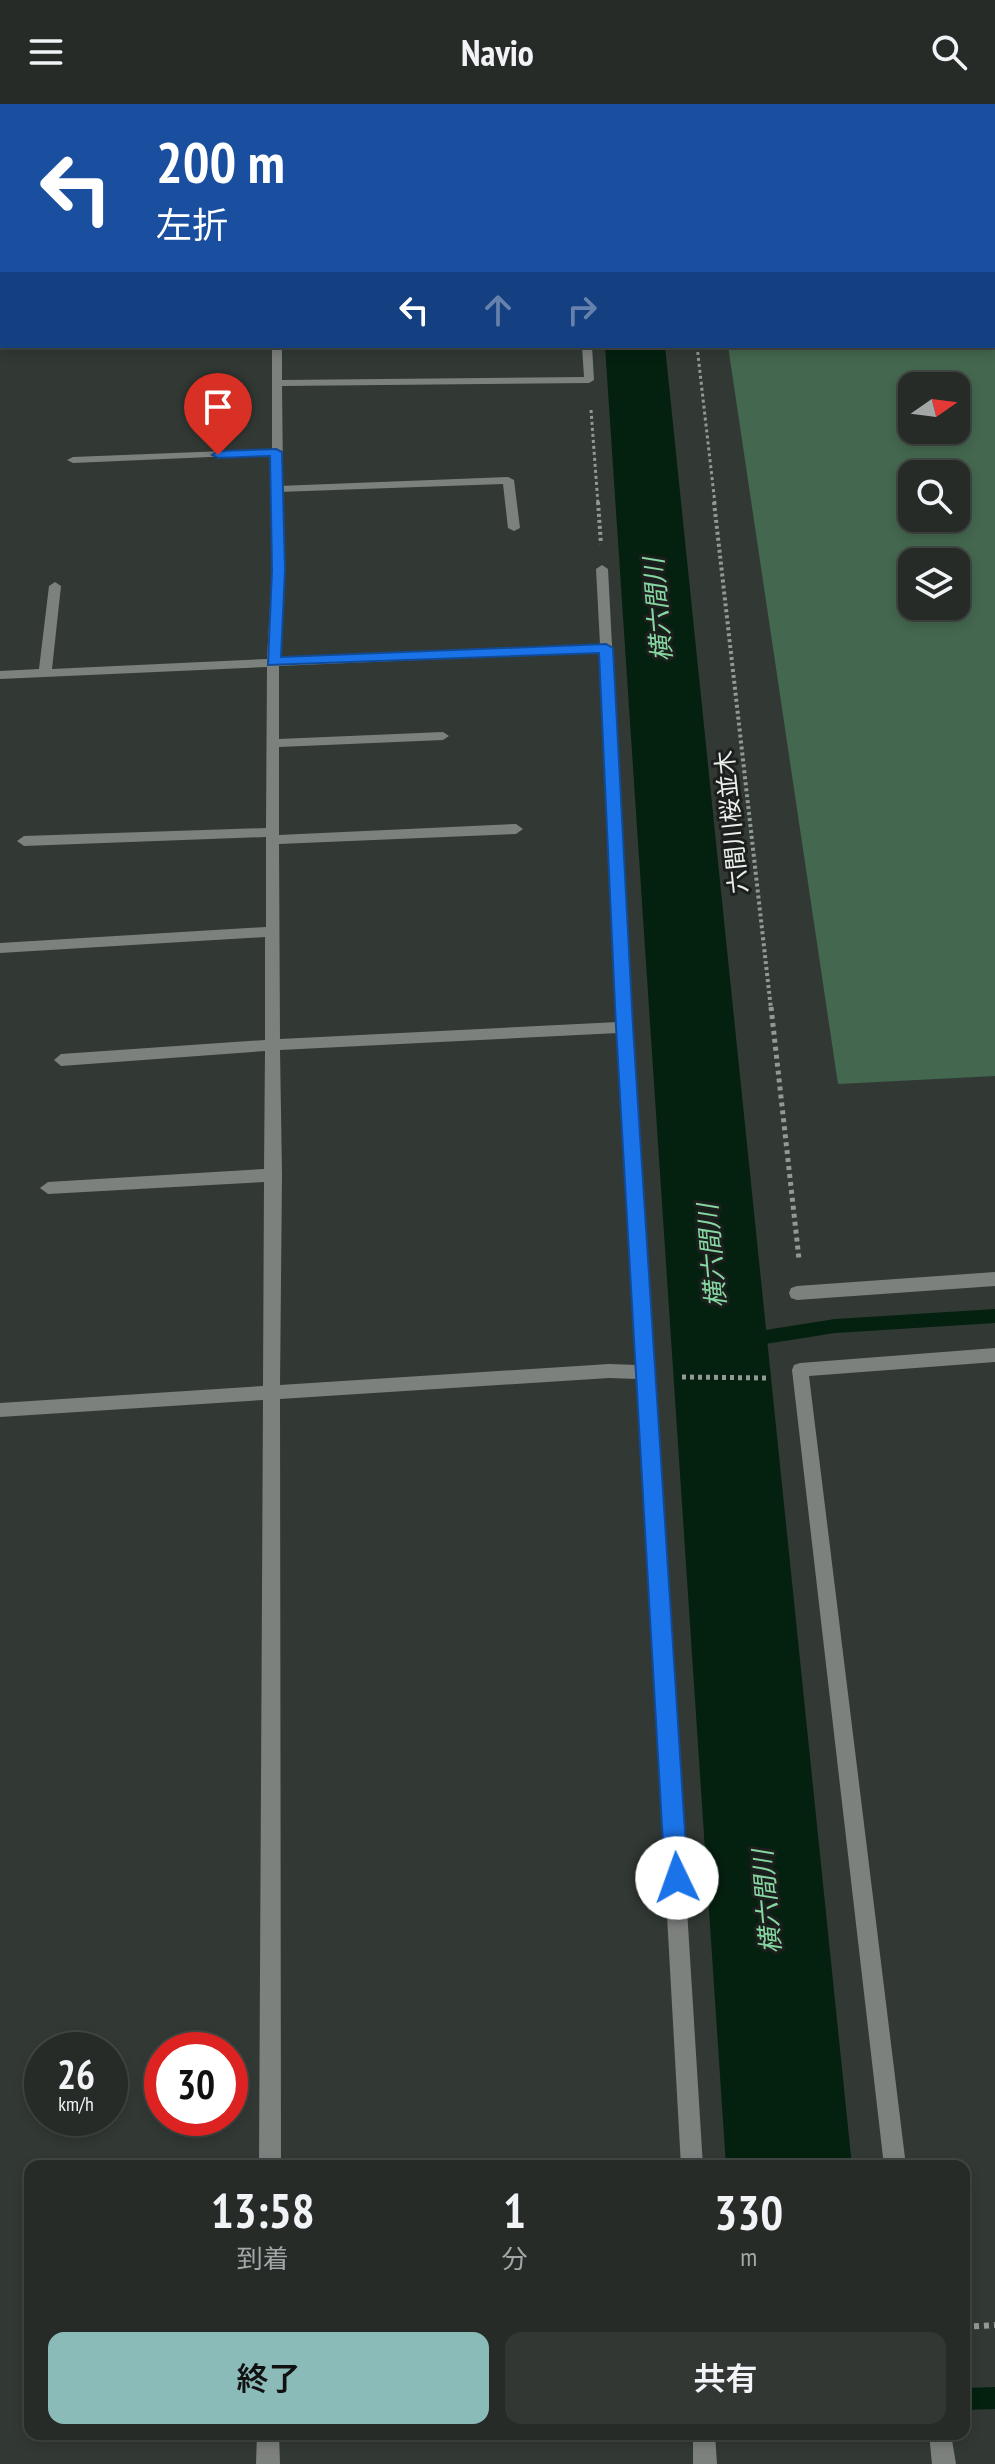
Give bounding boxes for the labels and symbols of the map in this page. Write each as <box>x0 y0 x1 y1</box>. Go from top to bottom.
north arrow <box>898 372 970 444</box>
pin <box>184 373 252 455</box>
water label: 横六間川 <box>636 554 678 663</box>
street label: 六間川桜並木 <box>709 749 754 895</box>
water label: 横六間川 <box>690 1200 732 1309</box>
position arrow <box>635 1836 719 1920</box>
water label: 横六間川 <box>745 1846 787 1955</box>
speed limit sign: 30 <box>144 2032 248 2136</box>

